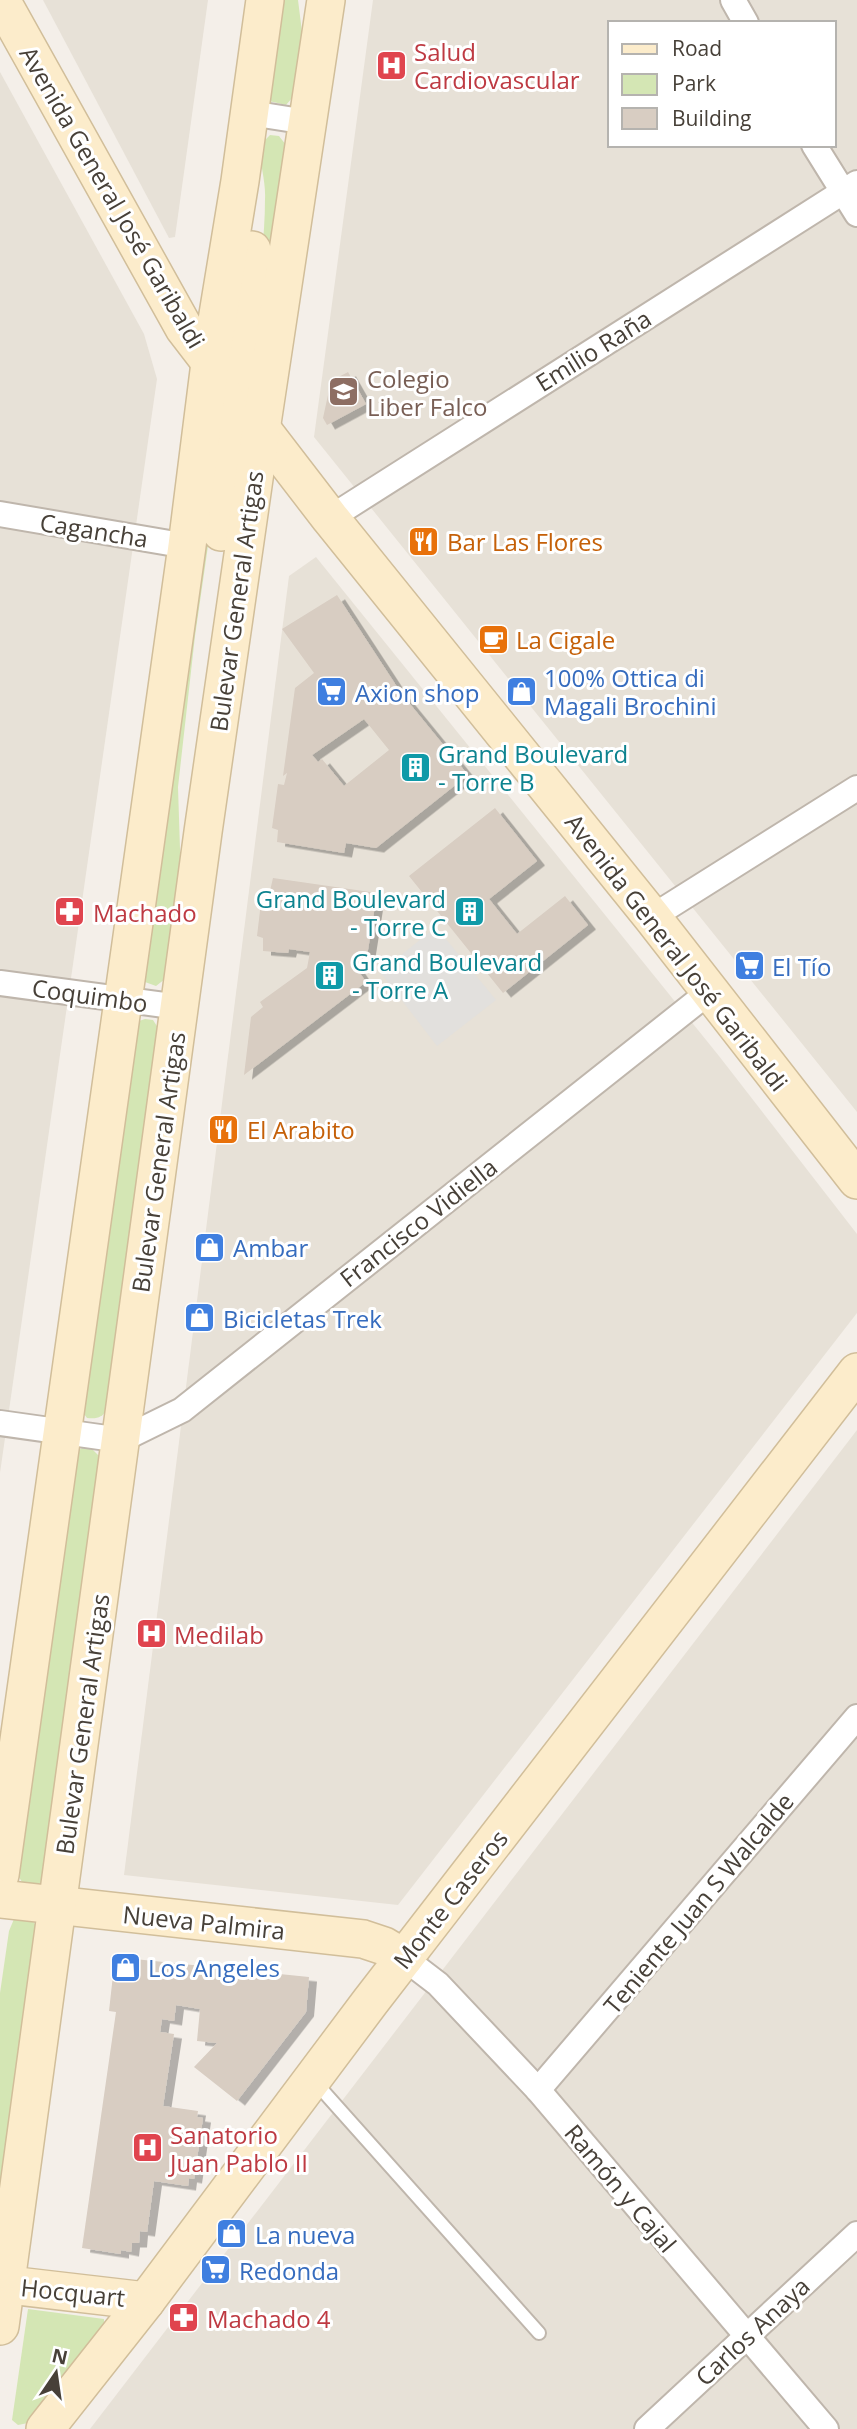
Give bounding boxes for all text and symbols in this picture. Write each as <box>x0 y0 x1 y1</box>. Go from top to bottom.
legend <box>608 21 836 147</box>
text: Road <box>672 34 722 62</box>
place label: Salud Cardiovascular <box>414 35 580 96</box>
street label: Avenida General José Garibaldi <box>13 40 213 354</box>
hospital icon: Salud Cardiovascular <box>374 48 408 82</box>
text: Park <box>672 69 716 97</box>
text: Building <box>672 104 751 132</box>
street label: Emilio Raña <box>529 301 657 399</box>
place label: Colegio Liber Falco <box>367 362 488 423</box>
school or university icon: Colegio Liber Falco <box>327 375 361 409</box>
street label: Bulevar General Artigas <box>201 468 271 734</box>
street label: Cagancha <box>38 505 150 555</box>
restaurant icon: Bar Las Flores <box>407 524 441 558</box>
place label: Bar Las Flores <box>447 525 603 558</box>
cafe icon: La Cigale <box>476 622 510 656</box>
place label: La Cigale <box>516 623 615 656</box>
place label: 100% Ottica di Magali Brochini <box>544 661 716 722</box>
shop icon: 100% Ottica di Magali Brochini <box>504 674 538 708</box>
supermarket icon: Axion shop <box>315 675 349 709</box>
place label: Axion shop <box>355 676 479 709</box>
place label: Grand Boulevard - Torre B <box>438 737 628 798</box>
building icon: Grand Boulevard - Torre B <box>398 750 432 784</box>
street label: Avenida General José Garibaldi <box>558 806 796 1098</box>
place label: Grand Boulevard - Torre C <box>256 882 446 943</box>
pharmacy icon: Machado <box>53 895 87 929</box>
building icon: Grand Boulevard - Torre C <box>452 895 486 929</box>
place label: Machado <box>93 896 197 929</box>
place label: Grand Boulevard - Torre A <box>352 945 542 1006</box>
supermarket icon: El Tío <box>732 949 766 983</box>
place label: El Tío <box>772 950 831 983</box>
building icon: Grand Boulevard - Torre A <box>312 958 346 992</box>
street label: Coquimbo <box>30 971 150 1019</box>
street label: Bulevar General Artigas <box>123 1029 193 1295</box>
restaurant icon: El Arabito <box>207 1112 241 1146</box>
place label: El Arabito <box>247 1113 355 1146</box>
street label: Francisco Vidiella <box>332 1150 504 1294</box>
shop icon: Ambar <box>193 1230 227 1264</box>
place label: Ambar <box>233 1231 308 1264</box>
shop icon: Bicicletas Trek <box>183 1301 217 1335</box>
place label: Bicicletas Trek <box>223 1302 382 1335</box>
street label: Bulevar General Artigas <box>47 1591 117 1857</box>
hospital icon: Medilab <box>134 1617 168 1651</box>
place label: Medilab <box>174 1618 264 1651</box>
street label: Teniente Juan S Walcalde <box>596 1785 800 2021</box>
street label: Monte Caseros <box>385 1823 515 1975</box>
street label: Nueva Palmira <box>121 1897 287 1947</box>
shop icon: Los Angeles <box>108 1950 142 1984</box>
place label: Los Angeles <box>148 1951 280 1984</box>
street label: Ramón y Cajal <box>558 2117 684 2259</box>
place label: Sanatorio Juan Pablo II <box>168 2118 308 2179</box>
hospital icon: Sanatorio Juan Pablo II <box>130 2131 164 2165</box>
shop icon: La nueva <box>215 2217 249 2251</box>
place label: La nueva <box>255 2218 355 2251</box>
supermarket icon: Redonda <box>199 2253 233 2287</box>
place label: Redonda <box>239 2254 339 2287</box>
street label: Carlos Anaya <box>688 2269 816 2393</box>
street label: Hocquart <box>19 2270 127 2314</box>
pharmacy icon: Machado 4 <box>167 2301 201 2335</box>
place label: Machado 4 <box>207 2302 331 2335</box>
north arrow <box>21 2338 91 2408</box>
text: N <box>49 2342 70 2371</box>

